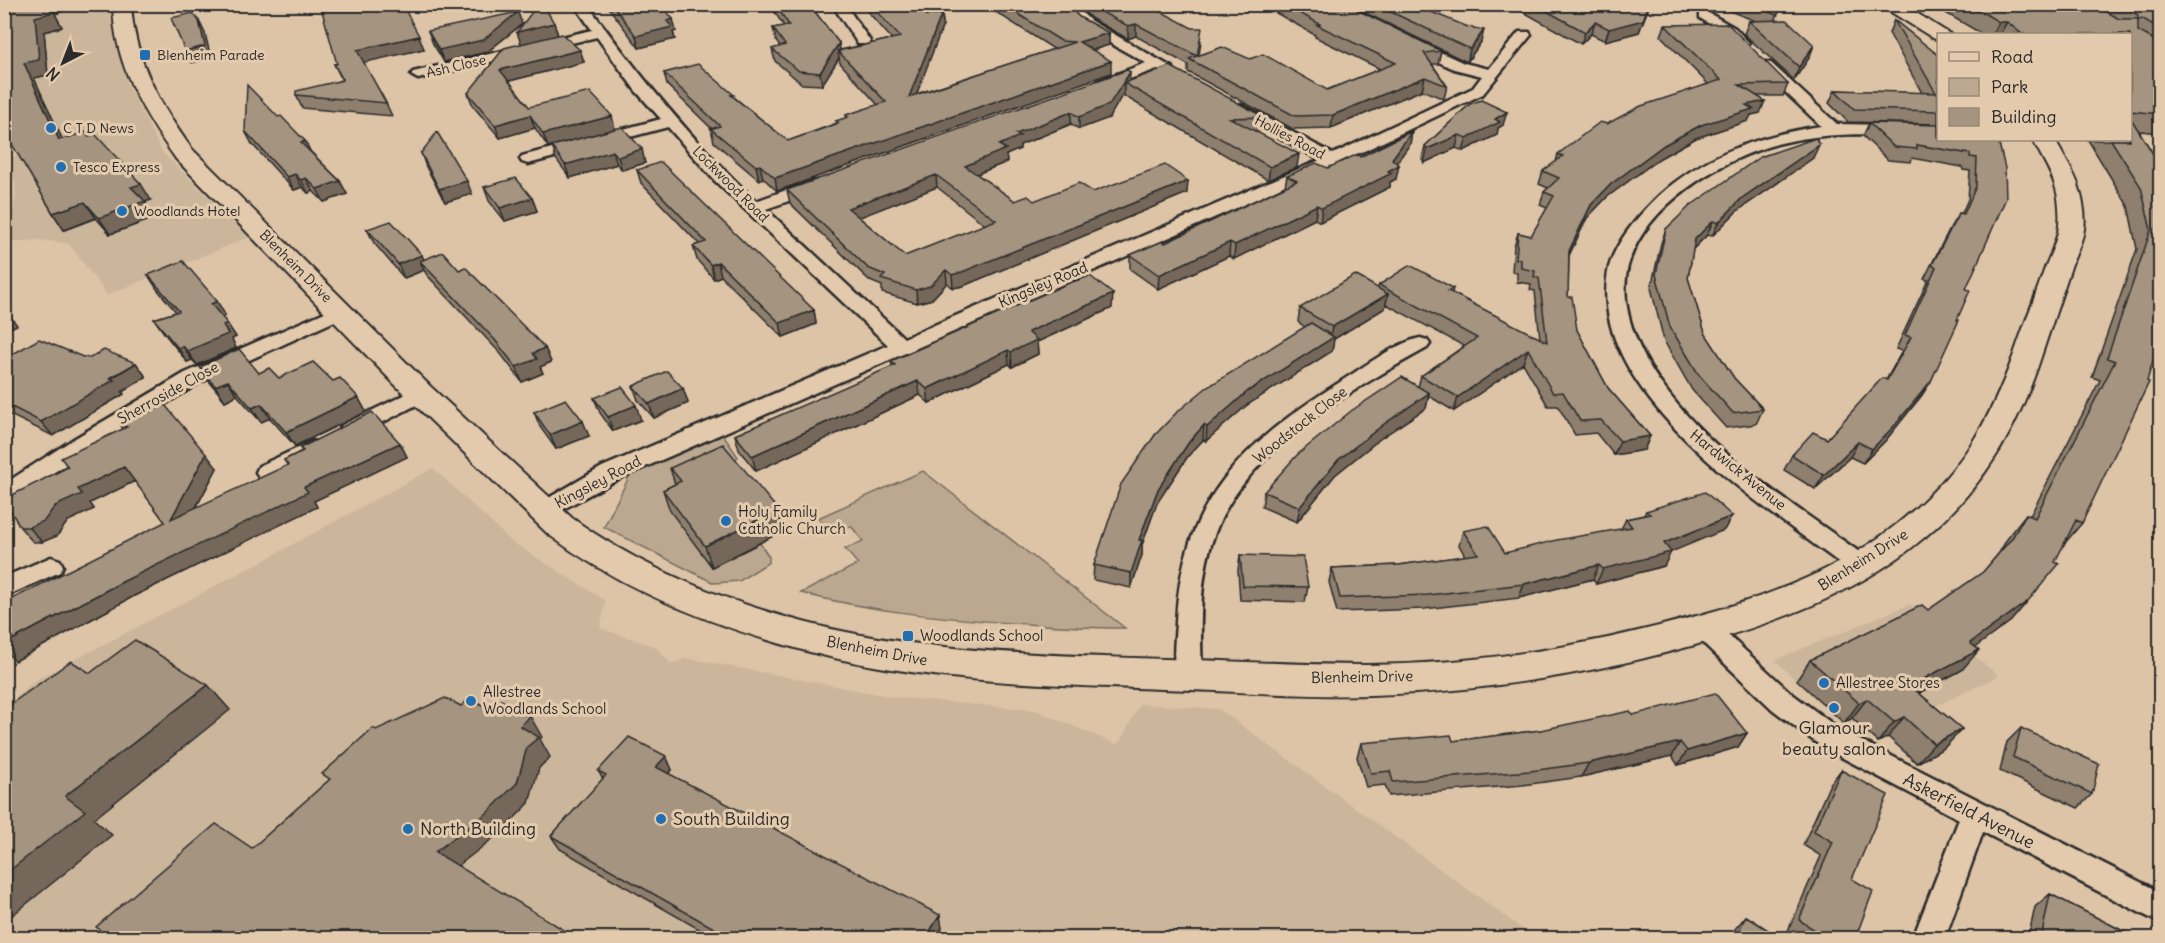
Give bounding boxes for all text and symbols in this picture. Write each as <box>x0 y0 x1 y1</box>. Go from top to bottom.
north arrow <box>33 33 93 93</box>
legend <box>1937 33 2132 141</box>
text: Road <box>1991 45 2034 68</box>
place label: Blenheim Parade <box>157 46 265 64</box>
marker: Blenheim Parade <box>138 48 152 62</box>
street label: Ash Close <box>424 50 488 82</box>
text: N <box>42 63 64 85</box>
text: Park <box>1991 75 2028 98</box>
text: Building <box>1991 105 2056 128</box>
street label: Hollies Road <box>1252 111 1328 163</box>
place label: C T D News <box>63 119 134 137</box>
marker: C T D News <box>44 121 58 135</box>
street label: Lockwood Road <box>689 142 773 226</box>
place label: Tesco Express <box>73 158 160 176</box>
marker: Tesco Express <box>54 160 68 174</box>
place label: Woodlands Hotel <box>134 202 240 220</box>
marker: Woodlands Hotel <box>115 204 129 218</box>
street label: Blenheim Drive <box>256 226 336 306</box>
street label: Kingsley Road <box>995 257 1091 312</box>
street label: Sherroside Close <box>114 357 222 428</box>
street label: Woodstock Close <box>1249 382 1351 467</box>
street label: Hardwick Avenue <box>1686 425 1790 514</box>
street label: Kingsley Road <box>551 451 644 512</box>
place label: Holy Family Catholic Church <box>738 502 846 538</box>
marker: Holy Family Catholic Church <box>719 514 733 528</box>
street label: Blenheim Drive <box>1814 524 1911 595</box>
place label: Woodlands School <box>920 626 1043 645</box>
marker: Woodlands School <box>901 629 915 643</box>
street label: Blenheim Drive <box>825 631 929 670</box>
street label: Blenheim Drive <box>1311 666 1413 687</box>
place label: Allestree Stores <box>1836 673 1940 692</box>
marker: Allestree Stores <box>1817 676 1831 690</box>
place label: Allestree Woodlands School <box>483 682 606 718</box>
marker: Allestree Woodlands School <box>464 694 478 708</box>
marker: Glamour beauty salon <box>1827 701 1841 715</box>
place label: Glamour beauty salon <box>1782 716 1886 760</box>
street label: Askerfield Avenue <box>1900 767 2039 854</box>
place label: South Building <box>673 807 790 830</box>
marker: South Building <box>654 812 668 826</box>
place label: North Building <box>420 817 536 840</box>
marker: North Building <box>401 822 415 836</box>

